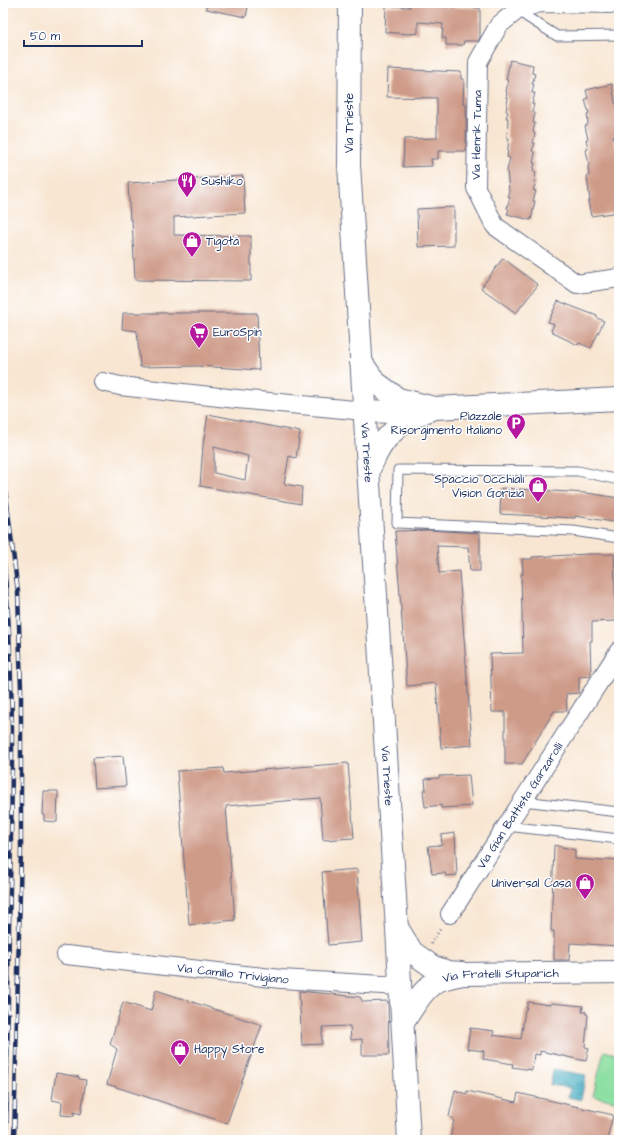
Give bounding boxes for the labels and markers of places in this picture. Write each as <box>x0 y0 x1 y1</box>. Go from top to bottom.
restaurant icon: Sushiko <box>176 170 198 198</box>
place label: Sushiko <box>201 173 243 190</box>
shop icon: Tigotà <box>181 230 203 258</box>
place label: Tigotà <box>206 233 239 251</box>
supermarket icon: EuroSpin <box>188 321 210 349</box>
place label: EuroSpin <box>213 324 262 341</box>
place label: Piazzale Risorgimento Italiano <box>391 408 502 440</box>
parking icon: Piazzale Risorgimento Italiano <box>505 412 527 440</box>
place label: Spaccio Occhiali Vision Gorizia <box>434 471 524 502</box>
shop icon: Spaccio Occhiali Vision Gorizia <box>527 475 549 503</box>
shop icon: Universal Casa <box>574 872 596 900</box>
place label: Universal Casa <box>492 875 571 892</box>
shop icon: Happy Store <box>169 1038 191 1066</box>
place label: Happy Store <box>194 1041 265 1059</box>

